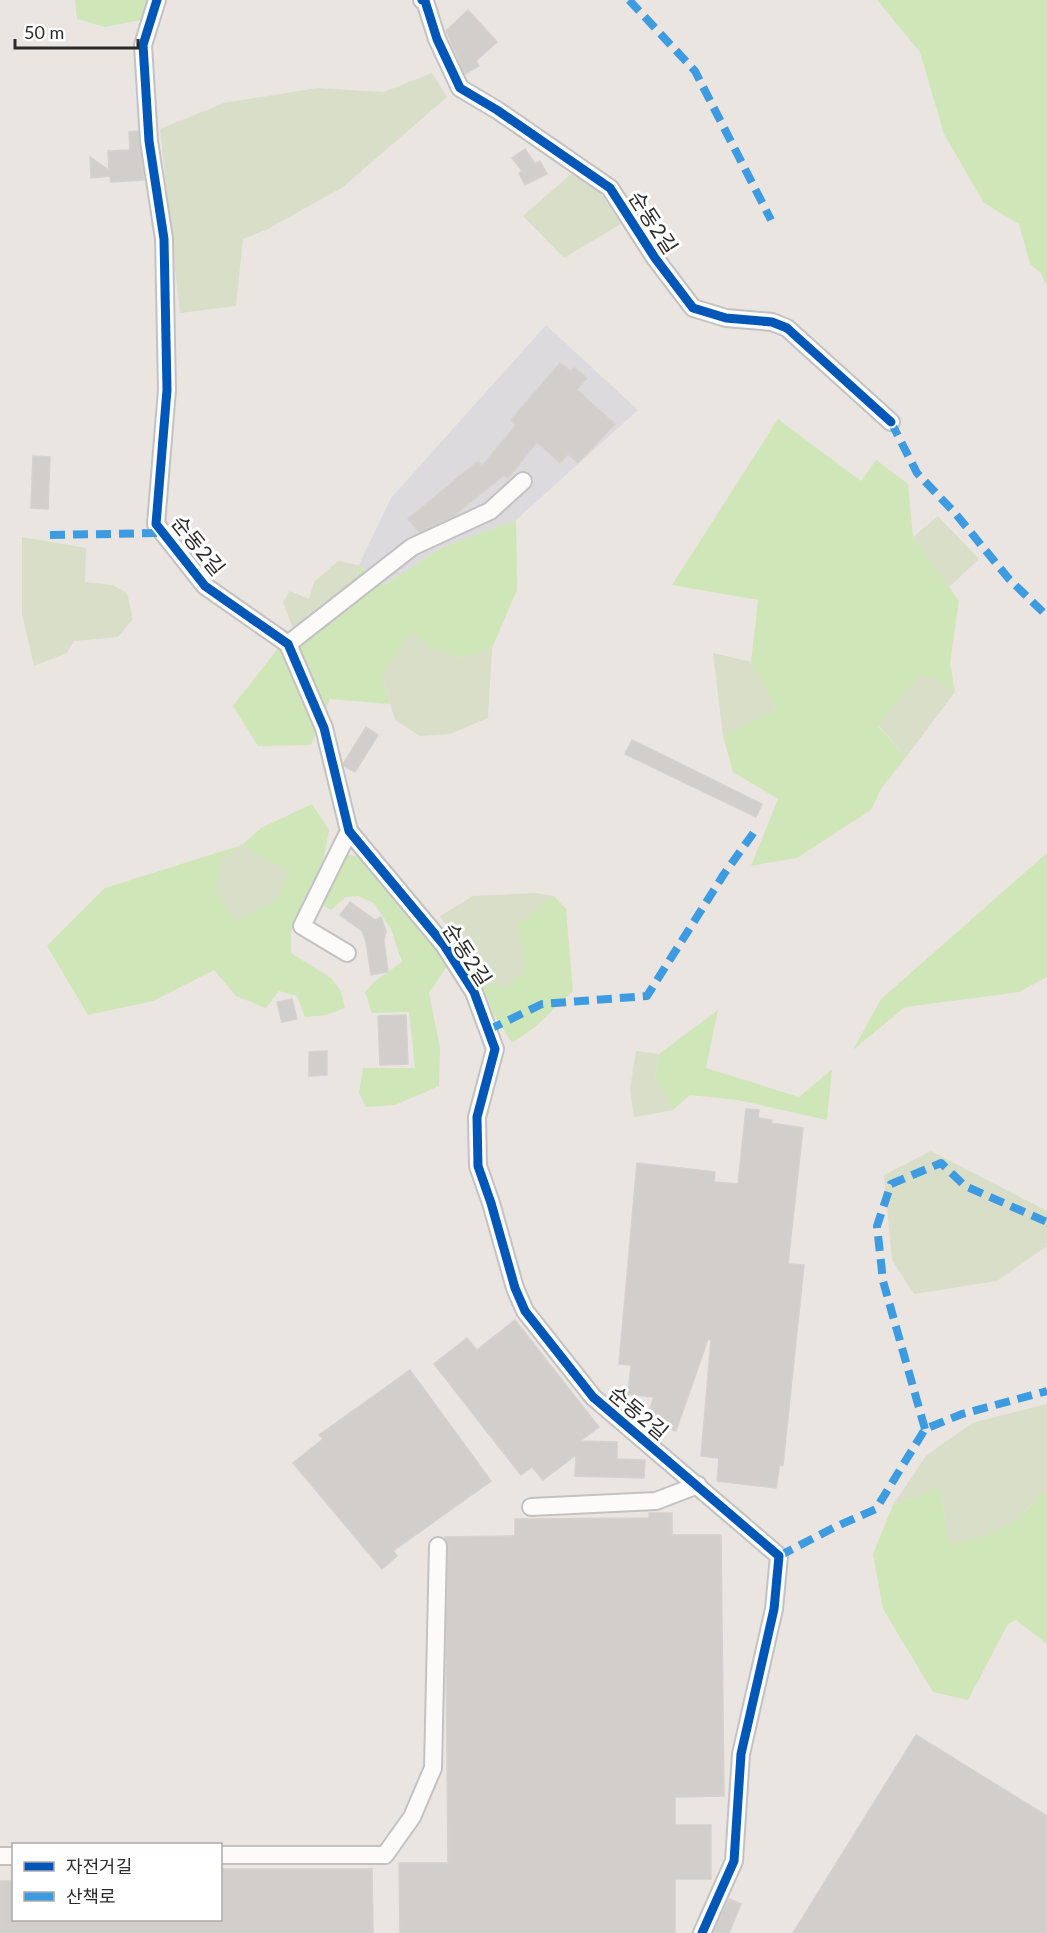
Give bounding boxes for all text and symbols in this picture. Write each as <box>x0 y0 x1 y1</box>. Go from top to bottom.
scale bar <box>15 12 138 50</box>
text: 50 m <box>24 21 64 43</box>
street label: 순동2길 <box>624 186 684 258</box>
street label: 순동2길 <box>167 510 231 580</box>
street label: 순동2길 <box>438 918 498 990</box>
street label: 순동2길 <box>604 1380 674 1444</box>
legend <box>12 1843 222 1921</box>
text: 자전거길 <box>66 1855 132 1877</box>
text: 산책로 <box>66 1885 116 1907</box>

